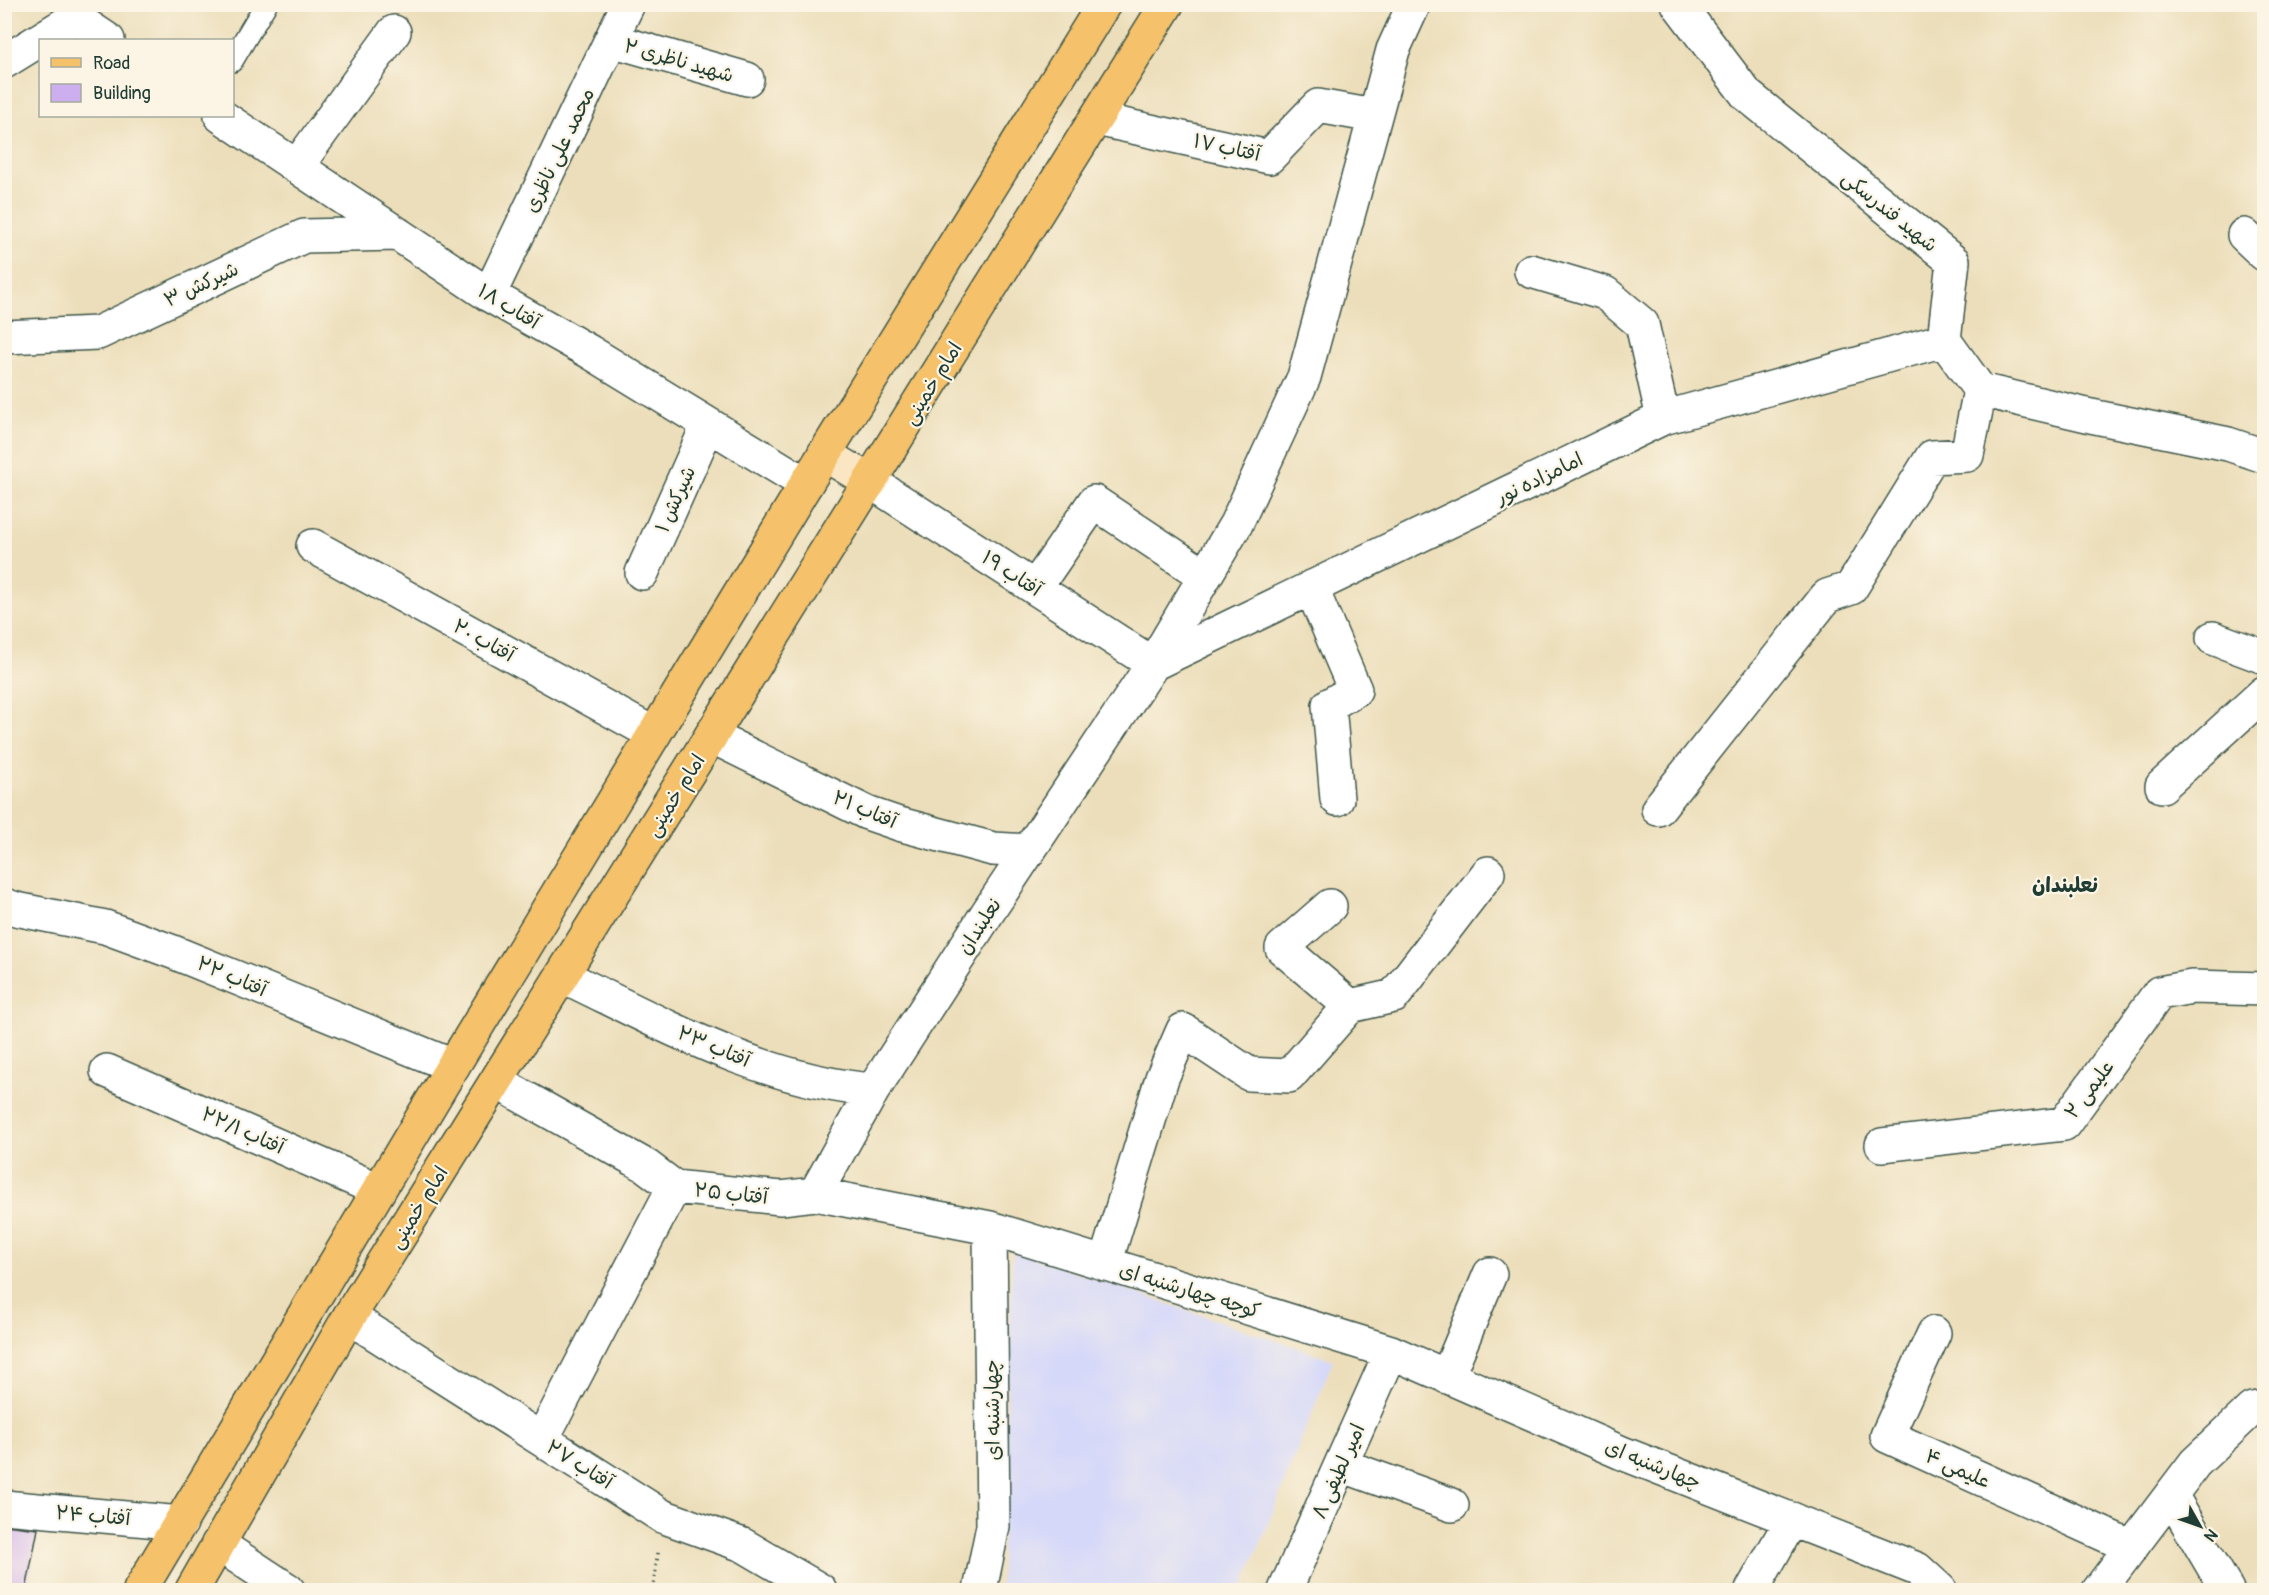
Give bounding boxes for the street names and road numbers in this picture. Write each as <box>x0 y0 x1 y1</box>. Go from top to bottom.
street label: ۲ شهید ناظری <box>621 33 737 88</box>
street label: محمد علی ناظری <box>519 84 600 217</box>
street label: ۱۷ آفتاب <box>1191 128 1264 167</box>
street label: شهید فندرسکی <box>1837 165 1943 258</box>
street label: ۳ شیرکش <box>160 256 242 313</box>
street label: آفتاب ۱۸ <box>473 278 545 335</box>
street label: امام خمینی <box>897 337 969 430</box>
street label: امامزاده نور <box>1490 447 1587 511</box>
street label: شیرکش ۱ <box>650 462 701 536</box>
street label: ۱۹ آفتاب <box>977 545 1047 603</box>
street label: ۲۰ آفتاب <box>449 613 520 668</box>
street label: امام خمینی <box>640 749 712 842</box>
street label: آفتاب ۲۱ <box>829 785 902 835</box>
street label: نعلبندان <box>952 893 1007 959</box>
street label: آفتاب ۲۲ <box>193 951 272 1003</box>
street label: آفتاب ۲۳ <box>674 1020 755 1073</box>
street label: ۲ علیمی <box>2059 1055 2120 1124</box>
street label: آفتاب ۲۲/۱ <box>197 1101 289 1160</box>
street label: امام خمینی <box>383 1161 455 1254</box>
street label: آفتاب ۲۵ <box>693 1177 770 1210</box>
street label: کوچه چهارشنبه ای <box>1116 1257 1264 1324</box>
street label: چهارشنبه ای <box>979 1359 1006 1461</box>
street label: ۸ امیر لطیفی <box>1306 1420 1370 1523</box>
street label: آفتاب ۲۷ <box>542 1434 619 1495</box>
street label: چهارشنبه ای <box>1601 1434 1704 1495</box>
street label: ۴ علیمی <box>1921 1443 1994 1494</box>
street label: آفتاب ۲۴ <box>54 1500 133 1531</box>

